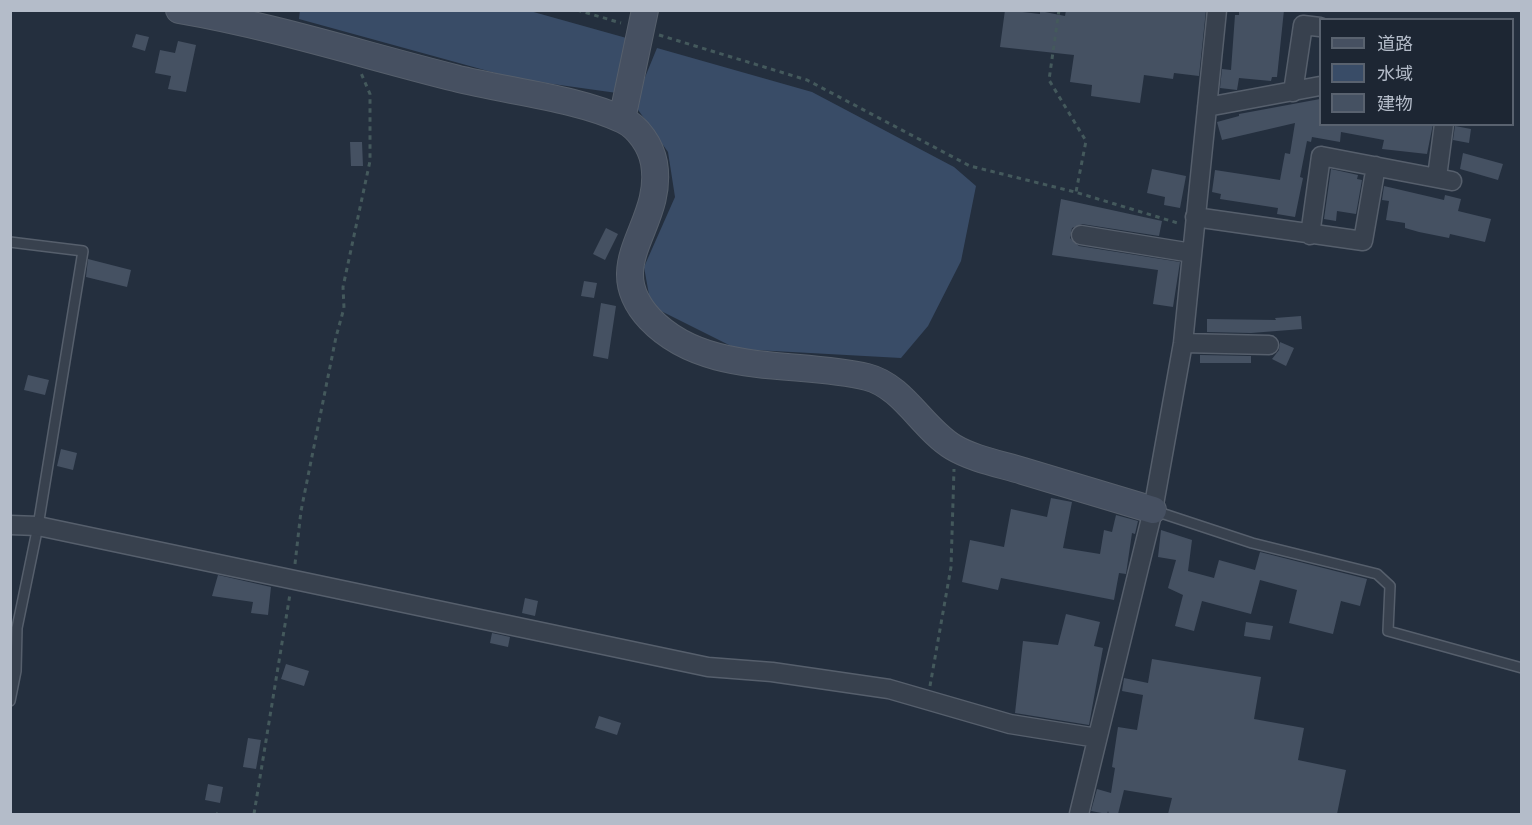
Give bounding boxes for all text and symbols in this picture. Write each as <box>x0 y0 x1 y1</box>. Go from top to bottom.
legend <box>1319 18 1514 126</box>
text: 道路 <box>1377 30 1413 57</box>
text: 水域 <box>1377 60 1413 87</box>
text: 建物 <box>1377 90 1413 117</box>

